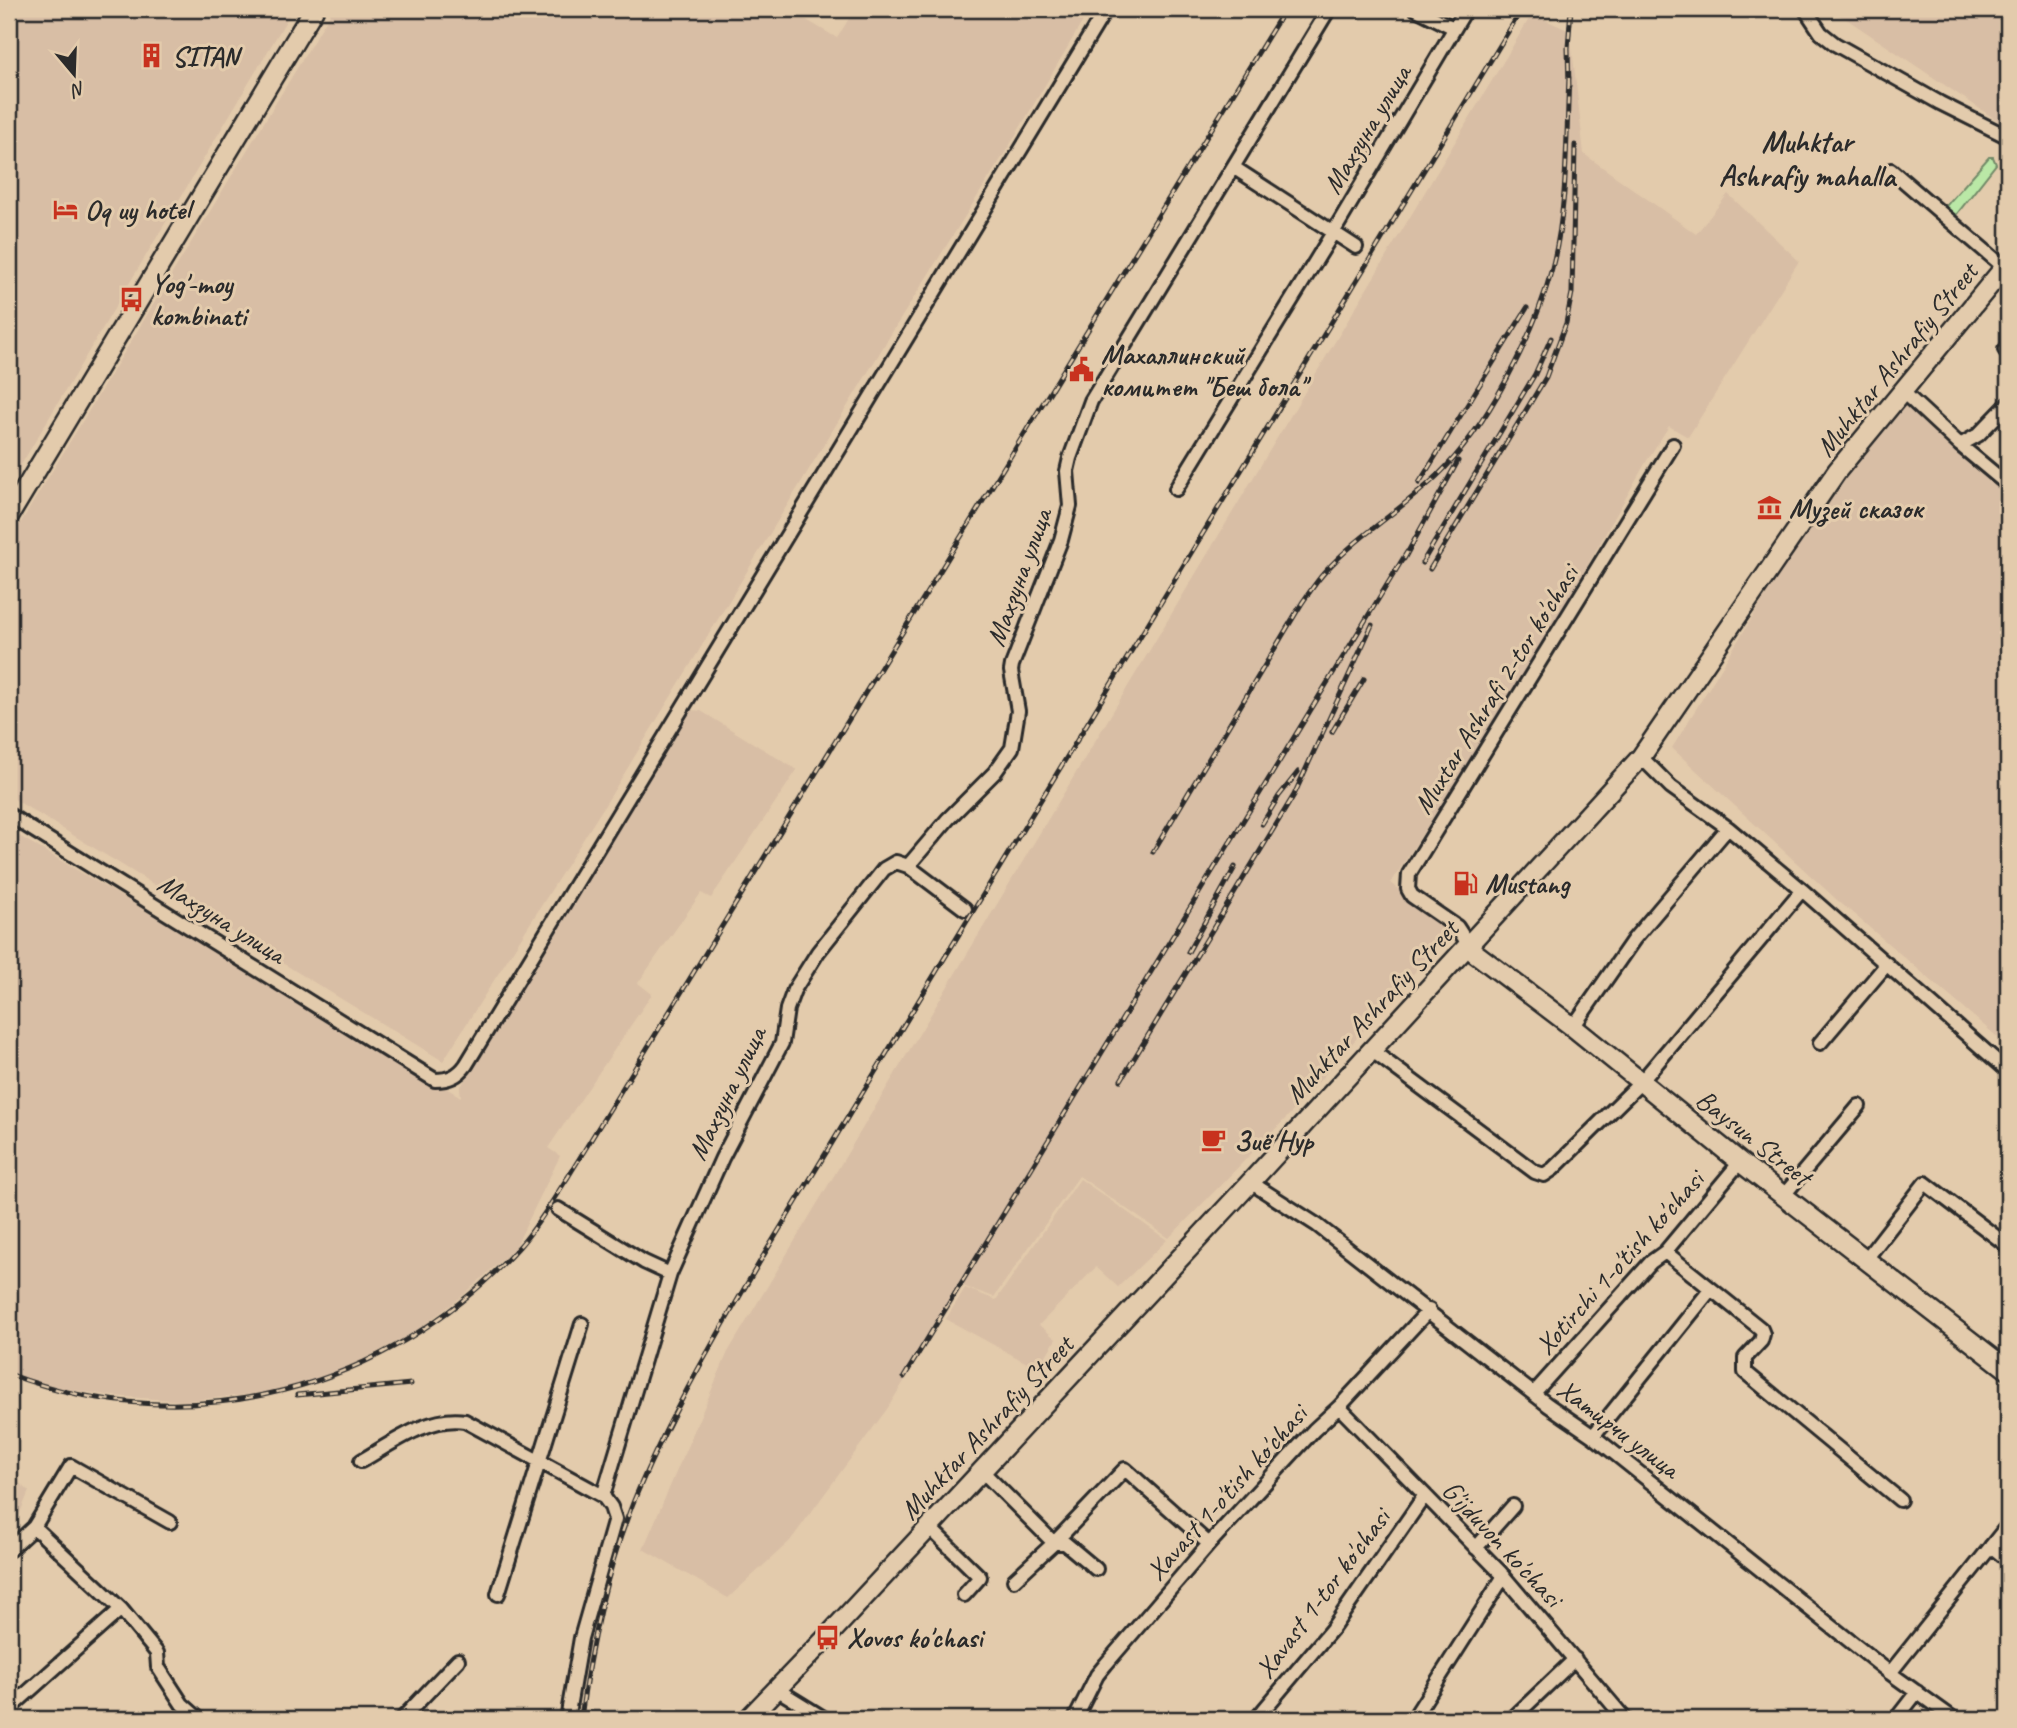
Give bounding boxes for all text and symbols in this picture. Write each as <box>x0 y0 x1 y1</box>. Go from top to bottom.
north arrow <box>38 38 108 108</box>
place label: SITAN <box>172 39 243 74</box>
building icon: SITAN <box>138 42 166 70</box>
street label: Махзуна улица <box>1314 56 1420 200</box>
text: N <box>67 76 89 103</box>
district label: Muhktar Ashrafiy mahalla <box>1719 123 1898 195</box>
place label: Oq uy hotel <box>85 192 195 228</box>
hotel icon: Oq uy hotel <box>51 195 79 223</box>
street label: Muhktar Ashrafiy Street <box>1808 253 1987 463</box>
place label: Yog'-moy kombinati <box>151 266 250 333</box>
bus stop icon: Yog'-moy kombinati <box>117 285 145 313</box>
place label: Махаллинский комитет "Беш бола" <box>1101 337 1312 404</box>
public building icon: Махаллинский комитет "Беш бола" <box>1067 356 1095 384</box>
place label: Музей сказок <box>1789 491 1925 527</box>
museum icon: Музей сказок <box>1755 494 1783 522</box>
street label: Махзуна улица <box>977 501 1060 651</box>
street label: Muxtar Ashrafi 2-tor ko'chasi <box>1405 555 1588 820</box>
street label: Махзуна улица <box>151 865 294 973</box>
place label: Mustang <box>1485 866 1571 901</box>
fuel station icon: Mustang <box>1451 869 1479 897</box>
street label: Muhktar Ashrafiy Street <box>1277 910 1467 1111</box>
street label: Махзуна улица <box>679 1019 775 1166</box>
street label: Bаysun Street <box>1689 1082 1821 1196</box>
place label: Зиё Нур <box>1234 1123 1315 1158</box>
cafe icon: Зиё Нур <box>1200 1126 1228 1154</box>
street label: Xotirchi 1-o'tish ko'chasi <box>1527 1160 1714 1362</box>
street label: Muhktar Ashrafiy Street <box>892 1326 1082 1527</box>
street label: Хатирчи улица <box>1551 1371 1689 1487</box>
street label: Xavast 1-o'tish ko'chasi <box>1138 1395 1317 1587</box>
street label: G'ijduvon ko'chasi <box>1435 1473 1573 1617</box>
street label: Xavast 1-tor ko'chasi <box>1247 1499 1400 1685</box>
place label: Xovos ko'chasi <box>847 1620 986 1655</box>
bus stop icon: Xovos ko'chasi <box>813 1623 841 1651</box>

